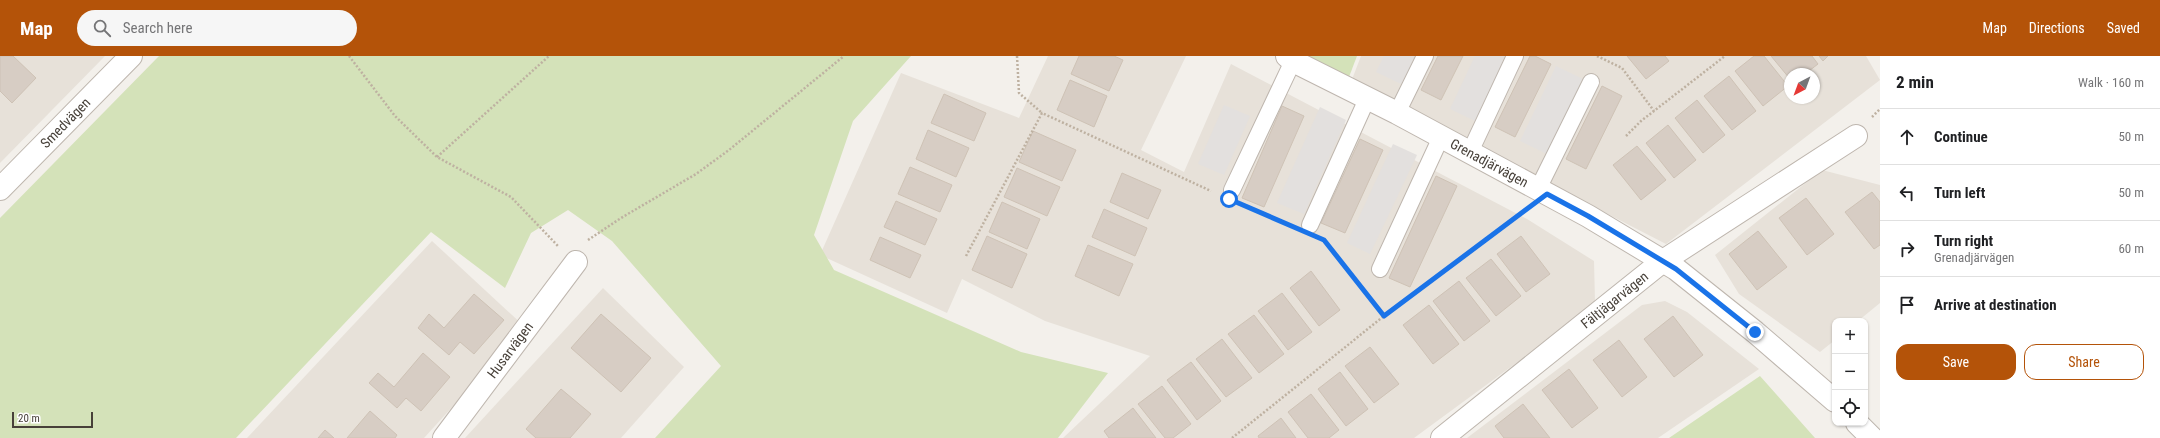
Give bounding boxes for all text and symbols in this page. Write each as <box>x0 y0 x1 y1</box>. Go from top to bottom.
search box <box>77 10 357 46</box>
text: Map <box>20 17 53 40</box>
icon: search <box>91 17 113 39</box>
text: Search here <box>123 19 193 37</box>
text: Map <box>1983 20 2007 36</box>
text: Directions <box>2029 20 2085 36</box>
text: Saved <box>2107 20 2140 36</box>
north arrow <box>1784 68 1820 104</box>
text: 2 min <box>1896 72 1934 92</box>
text: Walk · 160 m <box>2078 75 2144 90</box>
street label: Smedvägen <box>37 94 93 151</box>
icon: ahead <box>1896 126 1918 148</box>
text: Continue <box>1934 128 1988 146</box>
text: 50 m <box>2118 129 2144 144</box>
street label: Grenadjärvägen <box>1447 135 1531 190</box>
icon: left <box>1896 182 1918 204</box>
text: Turn left <box>1934 184 1985 202</box>
text: 50 m <box>2118 185 2144 200</box>
route start <box>1220 190 1238 208</box>
text: Turn right <box>1934 232 1993 250</box>
icon: right <box>1896 238 1918 260</box>
text: 60 m <box>2118 241 2144 256</box>
text: Grenadjärvägen <box>1934 250 2014 265</box>
street label: Fältjägarvägen <box>1578 268 1651 332</box>
icon: arrive <box>1896 294 1918 316</box>
text: Arrive at destination <box>1934 296 2057 314</box>
map controls <box>1832 318 1868 426</box>
button: + <box>1832 318 1868 354</box>
street label: Husarvägen <box>484 319 536 381</box>
route end <box>1746 323 1764 341</box>
button: Save <box>1896 344 2016 380</box>
button: Share <box>2024 344 2144 380</box>
button: − <box>1832 354 1868 390</box>
button: locate <box>1832 390 1868 426</box>
scale bar <box>12 410 93 429</box>
text: 20 m <box>18 412 40 425</box>

